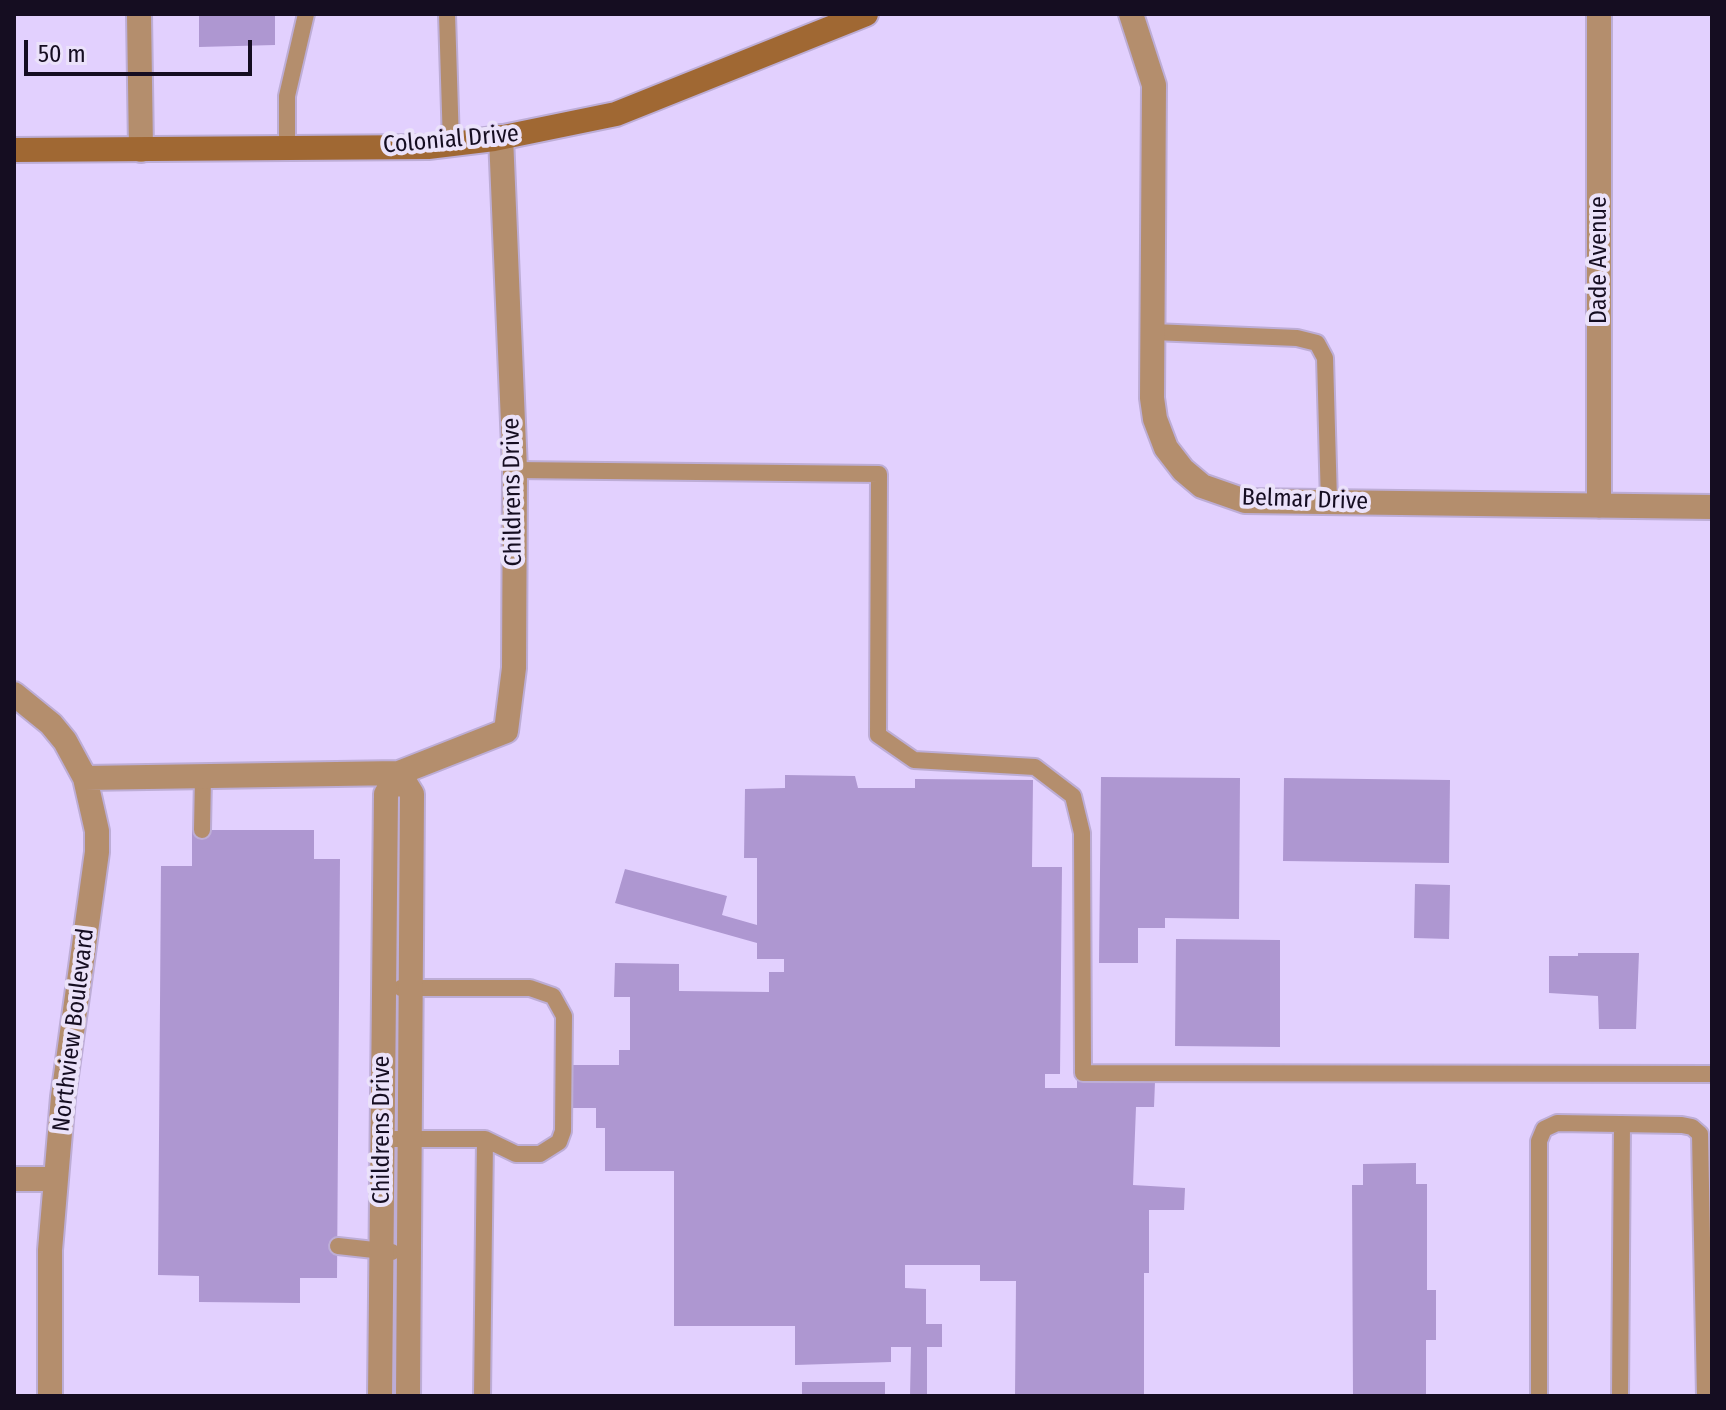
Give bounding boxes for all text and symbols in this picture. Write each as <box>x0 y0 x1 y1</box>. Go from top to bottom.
scale bar <box>28 24 256 74</box>
text: 50 m <box>38 40 86 68</box>
street label: Colonial Drive <box>382 120 520 160</box>
street label: Dade Avenue <box>1585 196 1613 324</box>
street label: Childrens Drive <box>497 417 529 567</box>
street label: Belmar Drive <box>1241 483 1369 517</box>
street label: Northview Boulevard <box>47 927 101 1133</box>
street label: Childrens Drive <box>368 1056 396 1204</box>

